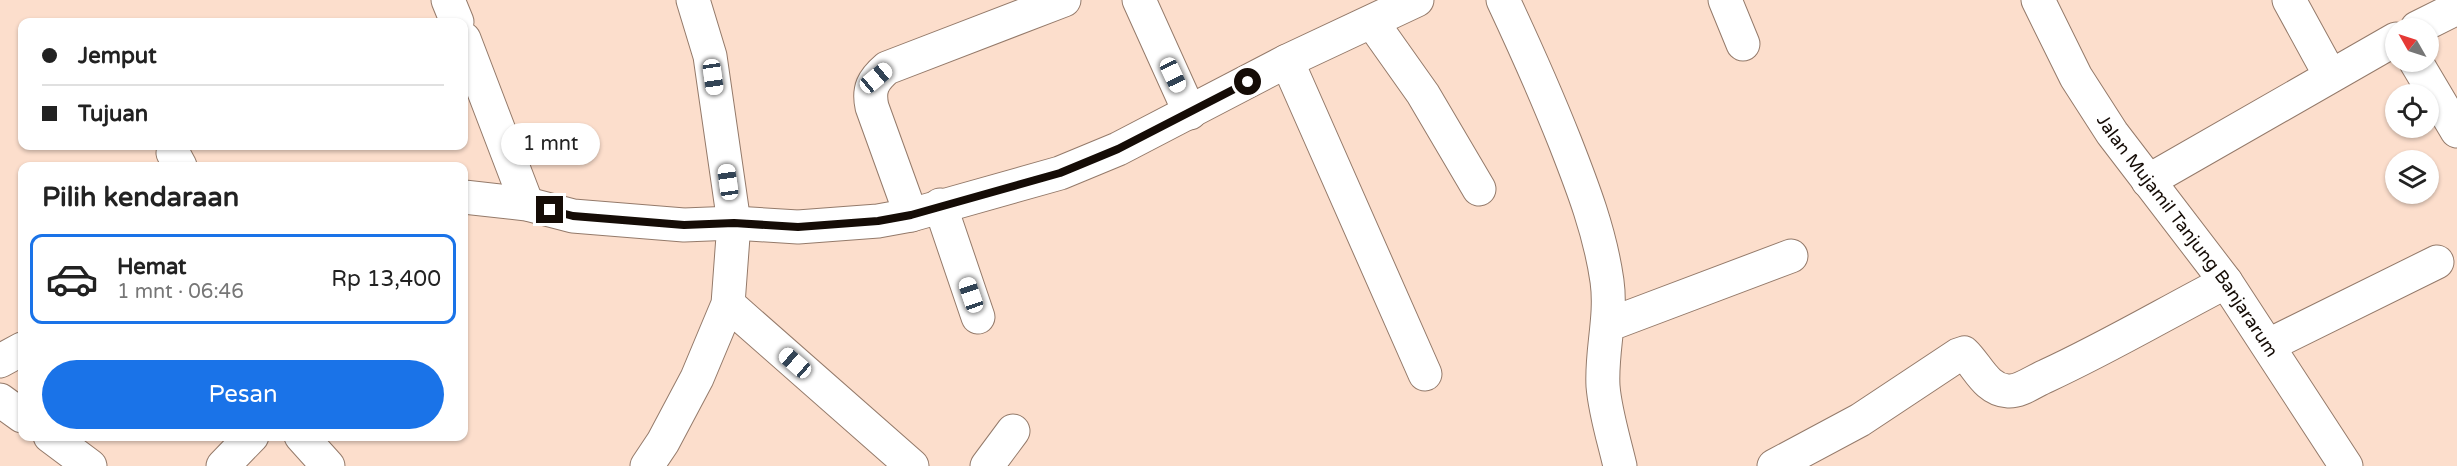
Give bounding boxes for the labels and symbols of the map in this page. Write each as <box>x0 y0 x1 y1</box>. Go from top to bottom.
north arrow <box>2385 18 2439 72</box>
car <box>1157 55 1189 95</box>
car <box>702 58 724 96</box>
car <box>856 60 896 96</box>
route start <box>1234 68 1261 95</box>
street label: Jalan Mujamil Tanjung Banjararum <box>2092 110 2283 361</box>
callout: 1 mnt <box>500 123 600 165</box>
car <box>717 163 739 201</box>
route end <box>536 196 563 223</box>
car <box>957 275 985 315</box>
car <box>776 344 814 382</box>

